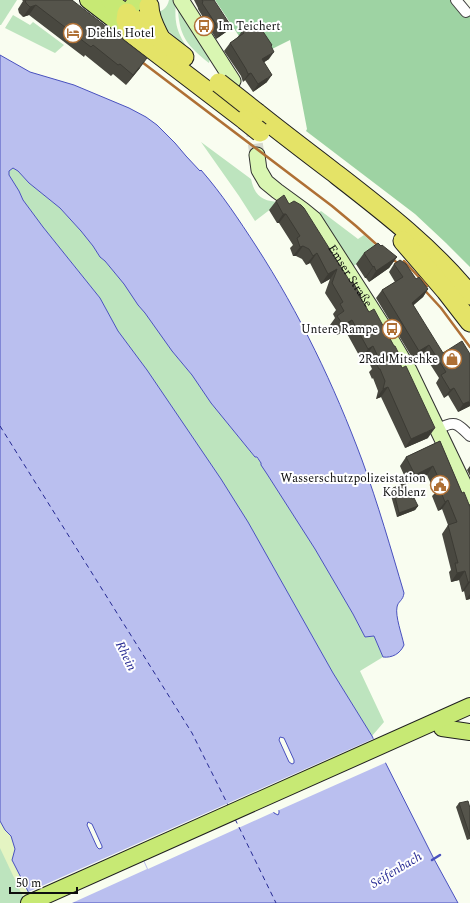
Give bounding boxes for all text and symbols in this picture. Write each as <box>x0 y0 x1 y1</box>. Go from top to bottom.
bus stop icon: Im Teichert <box>193 15 215 37</box>
place label: Im Teichert <box>218 17 281 36</box>
hotel icon: Diehls Hotel <box>62 22 84 44</box>
place label: Diehls Hotel <box>87 24 154 43</box>
street label: Emser Straße <box>323 240 378 311</box>
bus stop icon: Untere Rampe <box>381 318 403 340</box>
place label: Untere Rampe <box>301 320 378 339</box>
shop icon: 2Rad Mitschke <box>441 348 463 370</box>
place label: 2Rad Mitschke <box>359 350 438 369</box>
place label: Wasserschutzpolizeistation Koblenz <box>281 469 426 502</box>
public building icon: Wasserschutzpolizeistation Koblenz <box>429 474 451 496</box>
water label: Rhein <box>110 638 142 674</box>
water label: Seifenbach <box>366 847 426 893</box>
scale bar <box>10 869 77 895</box>
text: 50 m <box>16 874 41 893</box>

